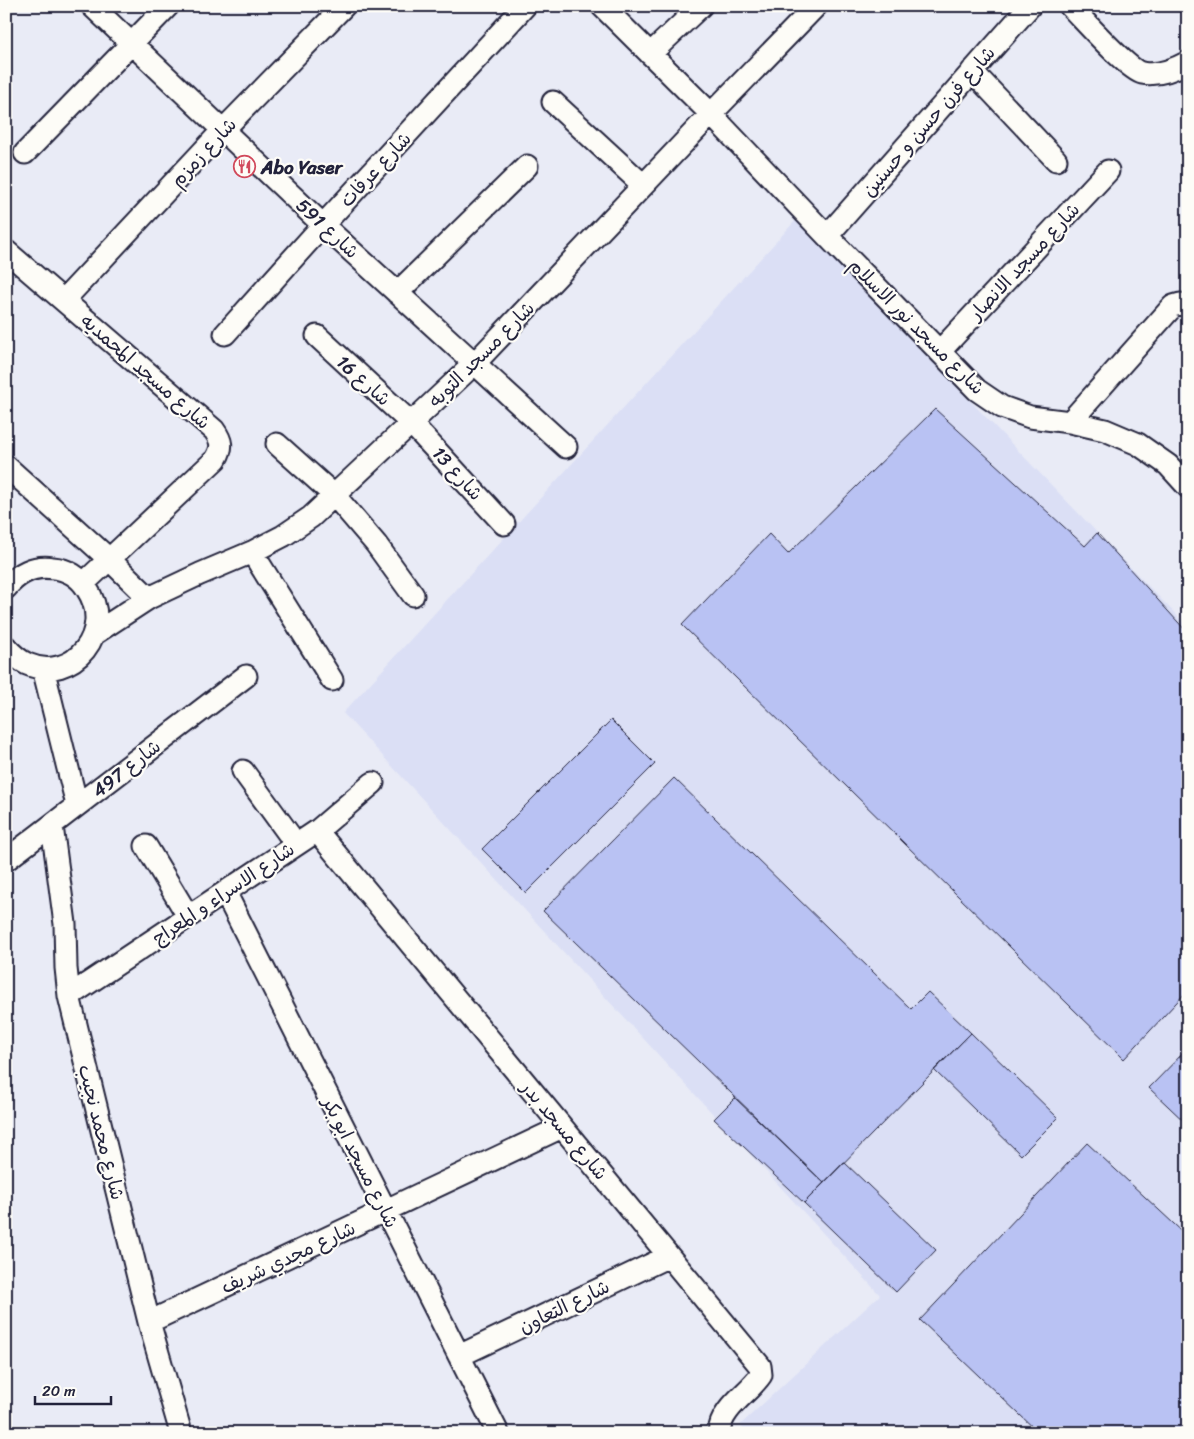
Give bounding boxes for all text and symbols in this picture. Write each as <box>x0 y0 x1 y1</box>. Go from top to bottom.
street label: شارع فرن حسن و حسنين <box>853 38 1004 204</box>
street label: شارع زمزم <box>162 110 245 195</box>
street label: شارع عرفات <box>331 124 420 215</box>
place label: Abo Yaser <box>260 151 343 184</box>
restaurant icon: Abo Yaser <box>233 155 257 179</box>
street label: شارع 591 <box>288 190 367 267</box>
street label: شارع مسجد الانصار <box>959 195 1088 330</box>
street label: شارع مسجد نور الاسلام <box>840 250 993 403</box>
street label: شارع مسجد التوبه <box>420 293 543 416</box>
street label: شارع مسجد المحمديه <box>73 305 218 438</box>
street label: شارع 16 <box>328 346 399 414</box>
street label: شارع 13 <box>424 438 492 508</box>
street label: شارع 497 <box>84 731 168 806</box>
street label: شارع الاسراء و المعراج <box>145 833 302 954</box>
street label: شارع محمد نجيب <box>69 1061 134 1203</box>
street label: شارع مسجد بدر <box>511 1071 617 1188</box>
street label: شارع مسجد ابو بكر <box>312 1089 408 1234</box>
street label: شارع مجدي شريف <box>215 1212 361 1303</box>
street label: شارع التعاون <box>513 1270 615 1343</box>
scale bar <box>35 1374 111 1406</box>
text: 20 m <box>42 1378 76 1404</box>

